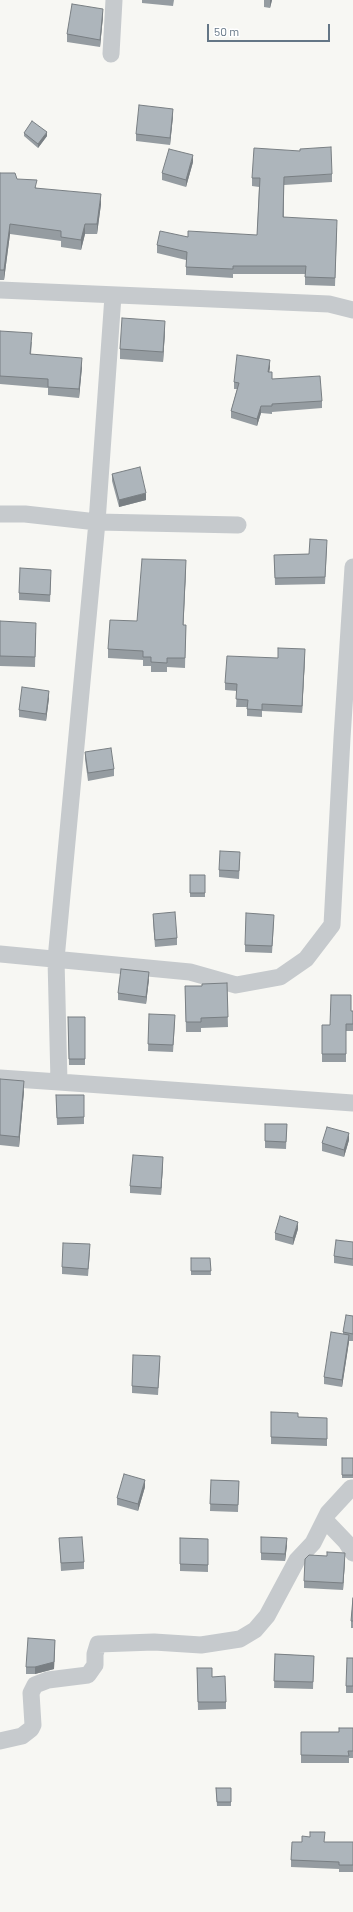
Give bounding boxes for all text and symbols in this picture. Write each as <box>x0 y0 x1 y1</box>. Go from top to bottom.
scale bar <box>209 16 332 42</box>
text: 50 m <box>214 24 239 38</box>

